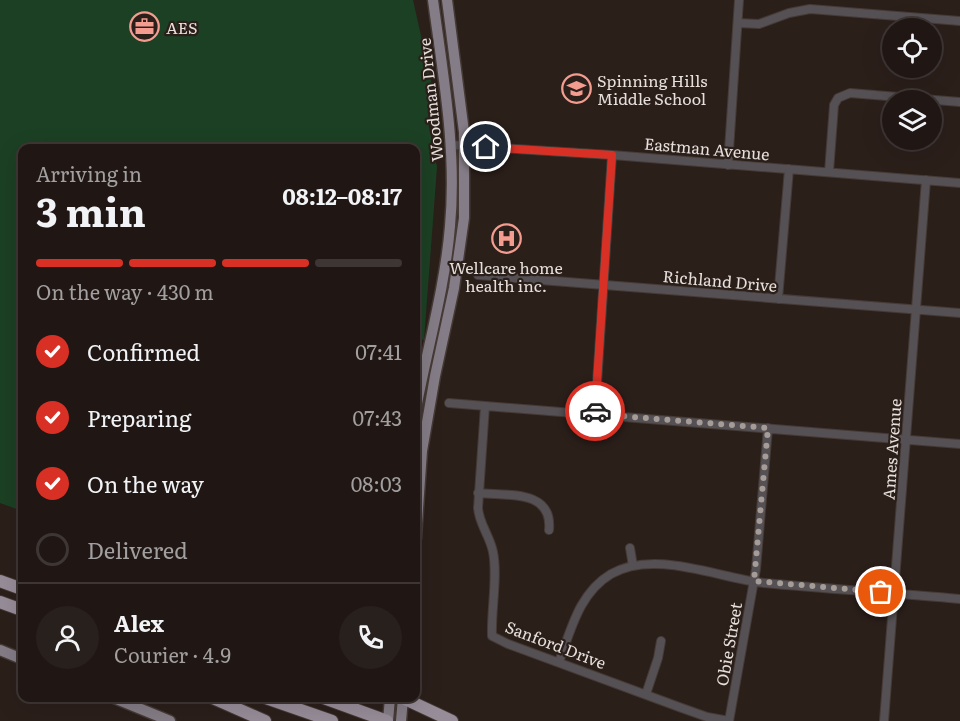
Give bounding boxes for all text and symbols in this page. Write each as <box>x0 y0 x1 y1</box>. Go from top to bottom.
office icon: AES <box>129 11 161 43</box>
place label: AES <box>166 15 198 39</box>
map controls <box>882 18 942 150</box>
button: locate <box>882 18 942 78</box>
street label: Woodman Drive <box>412 37 448 163</box>
place label: Spinning Hills Middle School <box>597 68 708 110</box>
school or university icon: Spinning Hills Middle School <box>560 73 592 105</box>
button: layers <box>882 90 942 150</box>
pin <box>460 121 511 172</box>
icon: home <box>469 130 502 163</box>
street label: Eastman Avenue <box>643 131 771 165</box>
text: Arriving in <box>36 158 142 188</box>
text: 08:12–08:17 <box>282 179 402 212</box>
text: 3 min <box>36 181 146 239</box>
hospital icon: Wellcare home health inc. <box>490 223 522 255</box>
place label: Wellcare home health inc. <box>449 255 563 297</box>
street label: Richland Drive <box>662 263 778 297</box>
text: On the way · 430 m <box>36 276 214 306</box>
icon: check <box>36 335 69 368</box>
text: Confirmed <box>87 335 200 368</box>
text: 07:41 <box>355 336 402 366</box>
courier <box>565 381 625 441</box>
icon: car <box>579 395 612 428</box>
street label: Ames Avenue <box>875 398 907 500</box>
icon: check <box>36 401 69 434</box>
text: Preparing <box>87 401 191 434</box>
text: 07:43 <box>353 402 402 432</box>
icon: check <box>36 467 69 500</box>
text: On the way <box>87 467 204 500</box>
text: 08:03 <box>351 468 402 498</box>
text: Delivered <box>87 533 188 566</box>
pin <box>855 566 906 617</box>
icon: bag <box>864 575 897 608</box>
street label: Obie Street <box>709 600 747 688</box>
button: person <box>36 606 99 669</box>
text: Alex <box>114 606 164 639</box>
button: phone <box>339 606 402 669</box>
street label: Sanford Drive <box>502 614 610 674</box>
text: Courier · 4.9 <box>114 639 231 669</box>

